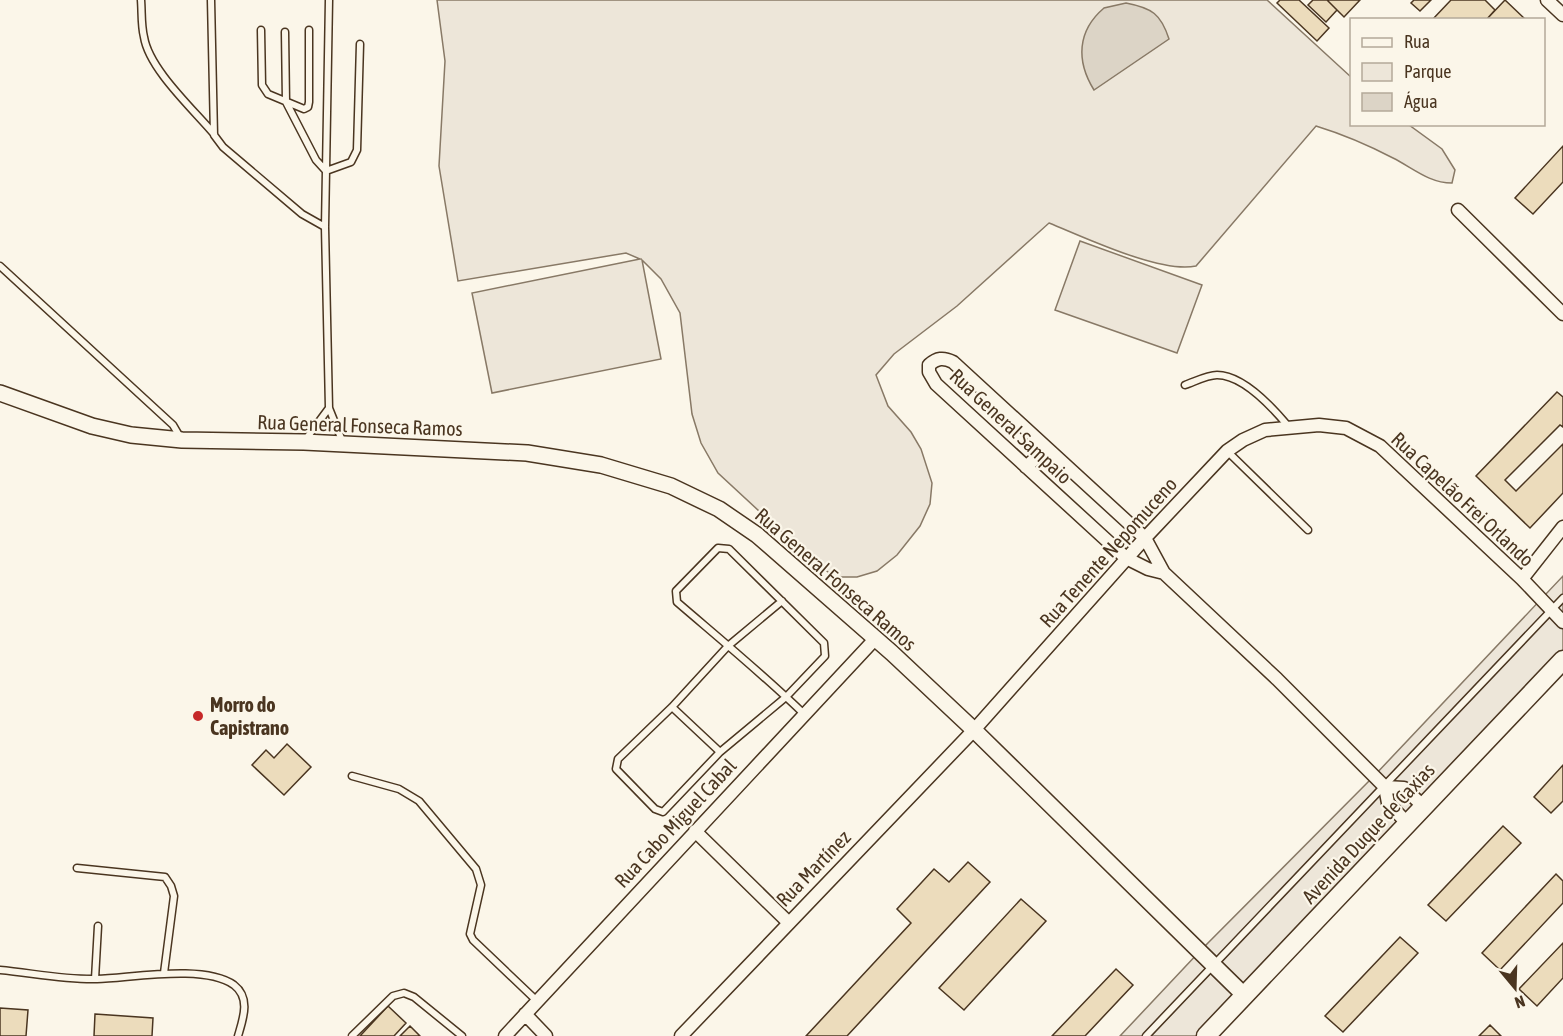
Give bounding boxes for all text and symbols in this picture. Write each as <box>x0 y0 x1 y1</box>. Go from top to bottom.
legend <box>1350 18 1545 126</box>
text: Rua <box>1404 31 1430 52</box>
text: Parque <box>1404 61 1452 82</box>
text: Água <box>1404 91 1438 112</box>
street label: Rua General Sampaio <box>945 364 1077 488</box>
street label: Rua General Fonseca Ramos <box>257 410 463 440</box>
street label: Rua Capelão Frei Orlando <box>1387 427 1539 571</box>
street label: Rua Tenente Nepomuceno <box>1035 472 1181 632</box>
street label: Rua General Fonseca Ramos <box>751 503 921 655</box>
place label: Morro do Capistrano <box>210 693 289 739</box>
marker: Morro do Capistrano <box>191 709 205 723</box>
street label: Rua Cabo Miguel Cabal <box>610 753 741 892</box>
street label: Avenida Duque de Caxias <box>1297 758 1439 908</box>
street label: Rua Martínez <box>771 825 855 911</box>
north arrow <box>1485 958 1545 1018</box>
text: N <box>1512 992 1527 1012</box>

